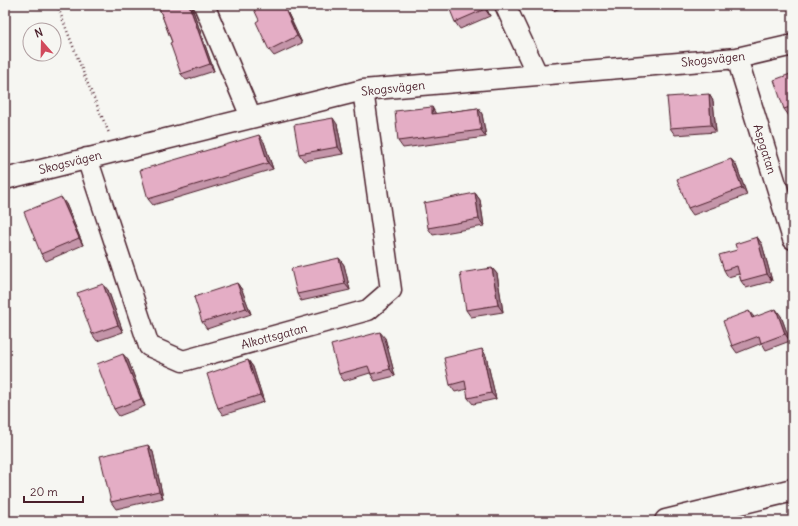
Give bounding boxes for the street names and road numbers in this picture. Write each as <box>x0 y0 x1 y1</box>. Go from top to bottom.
street label: Skogsvägen <box>680 48 746 70</box>
street label: Skogsvägen <box>360 77 426 99</box>
street label: Aspgatan <box>750 122 780 176</box>
street label: Skogsvägen <box>37 147 103 177</box>
street label: Alkottsgatan <box>239 320 309 352</box>

